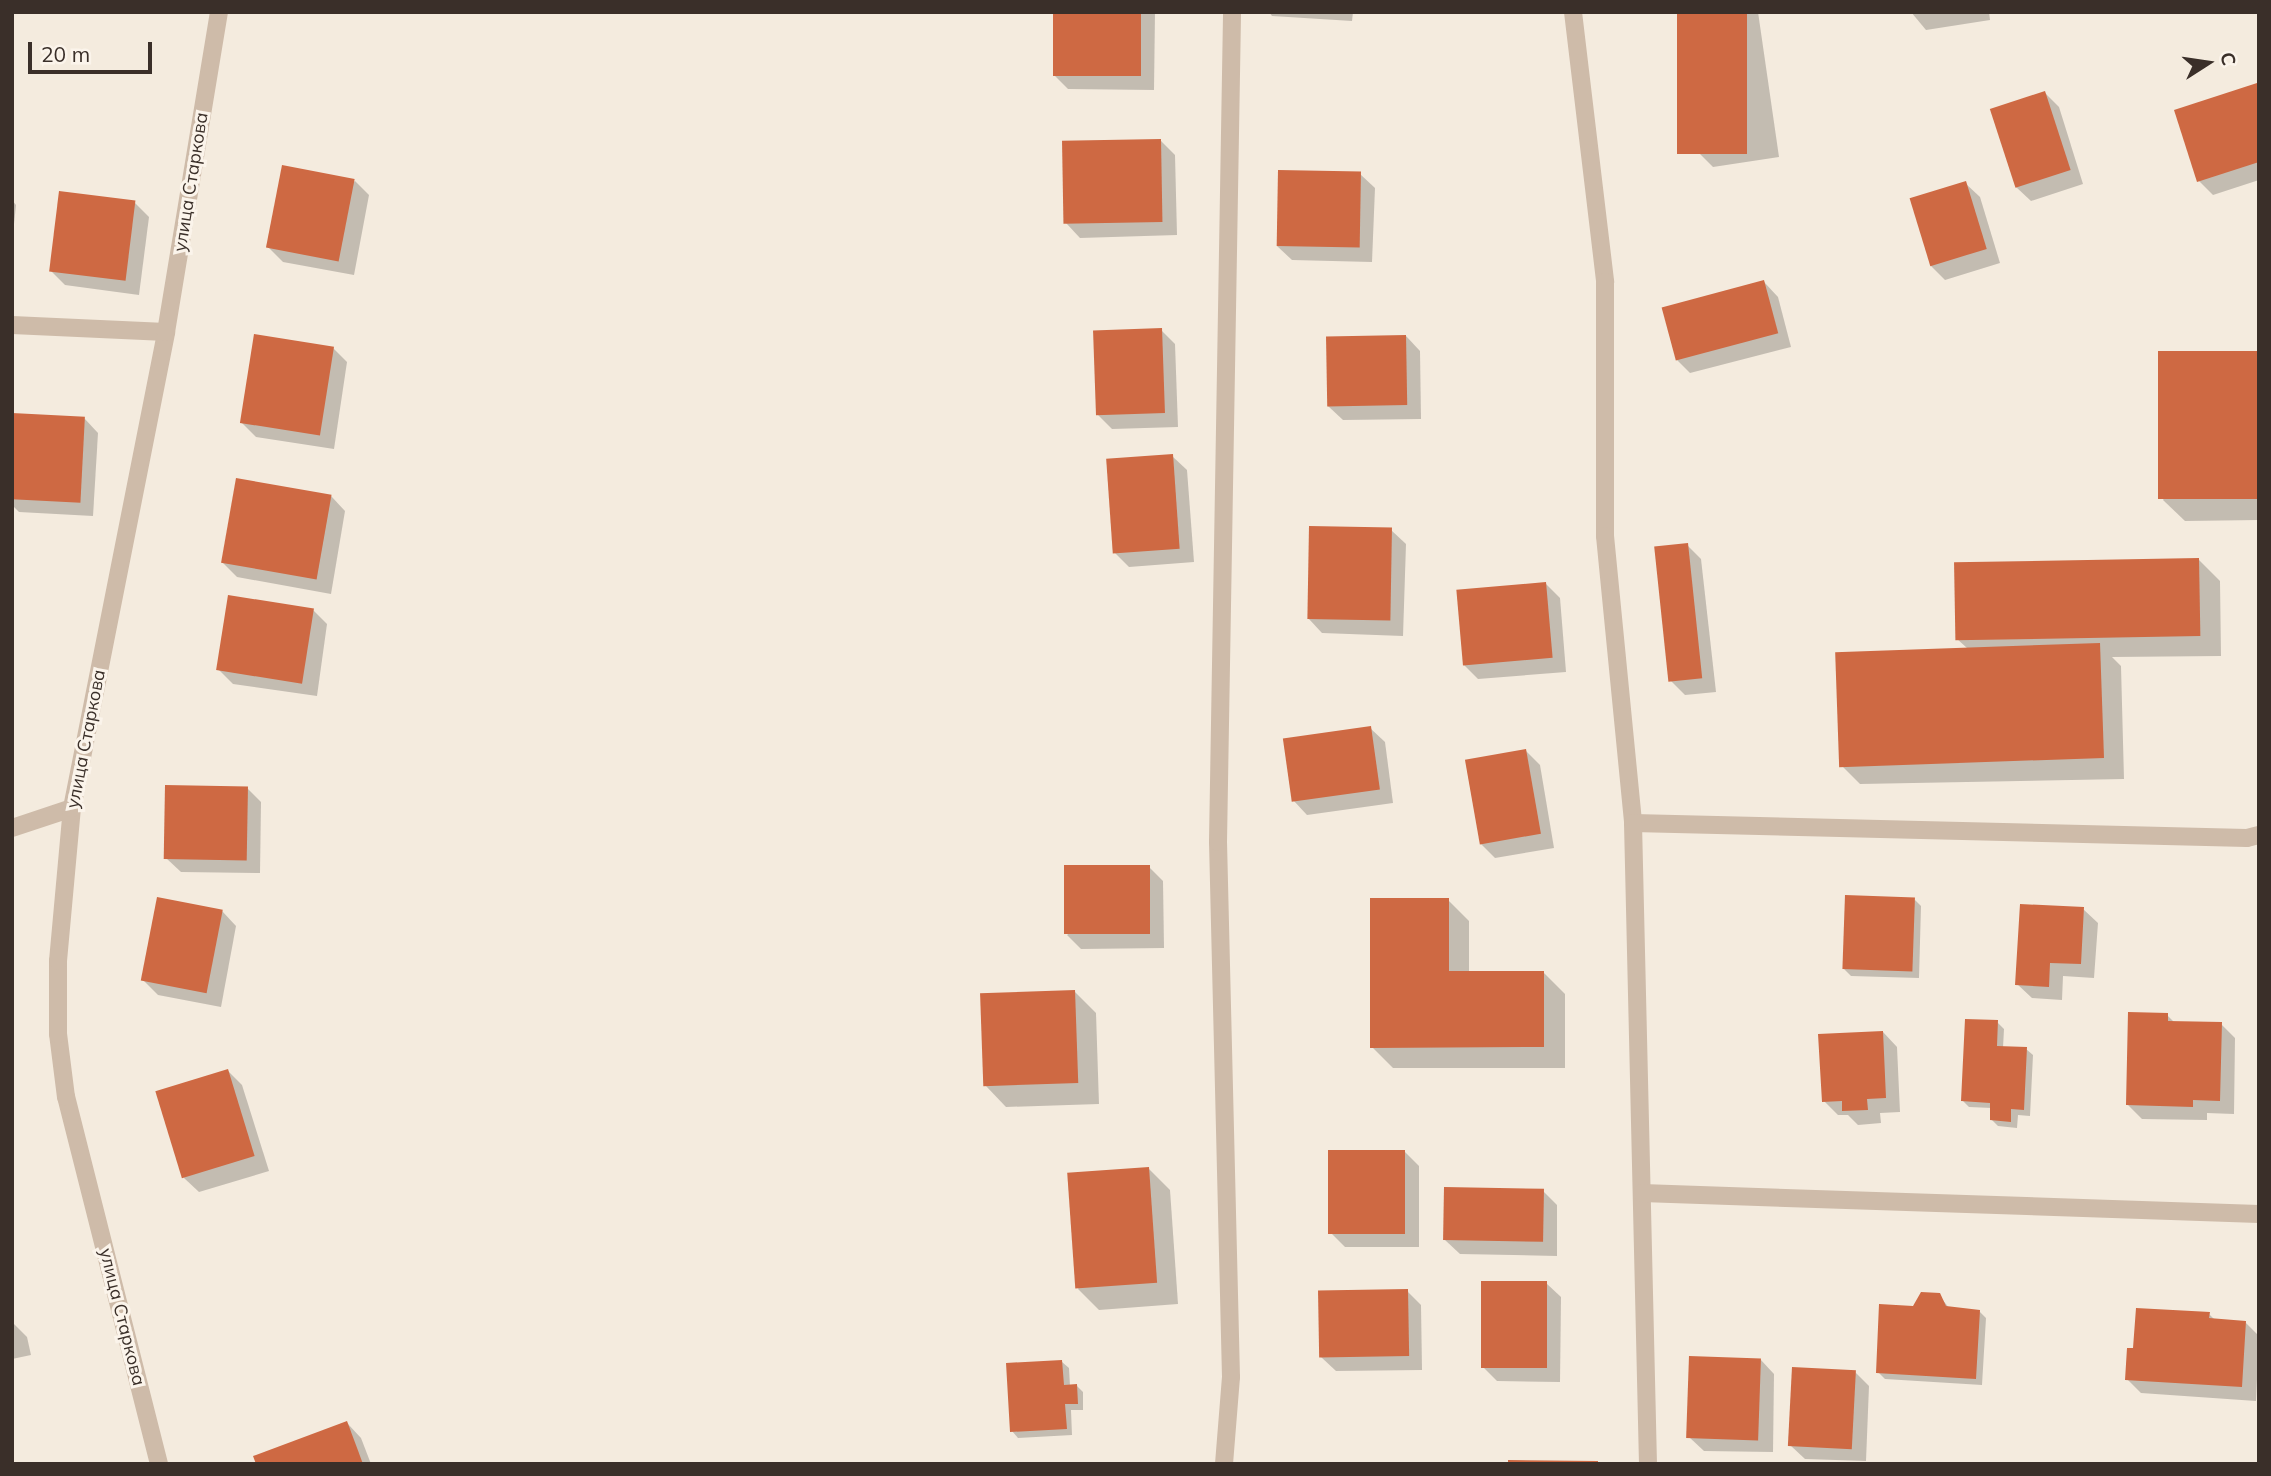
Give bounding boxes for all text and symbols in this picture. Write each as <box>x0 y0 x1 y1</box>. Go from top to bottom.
scale bar <box>32 28 156 72</box>
north arrow <box>2173 28 2243 98</box>
text: 20 m <box>41 41 90 67</box>
text: С <box>2215 50 2242 67</box>
street label: улица Старкова <box>169 111 213 253</box>
street label: улица Старкова <box>62 668 110 810</box>
street label: улица Старкова <box>94 1246 150 1388</box>

